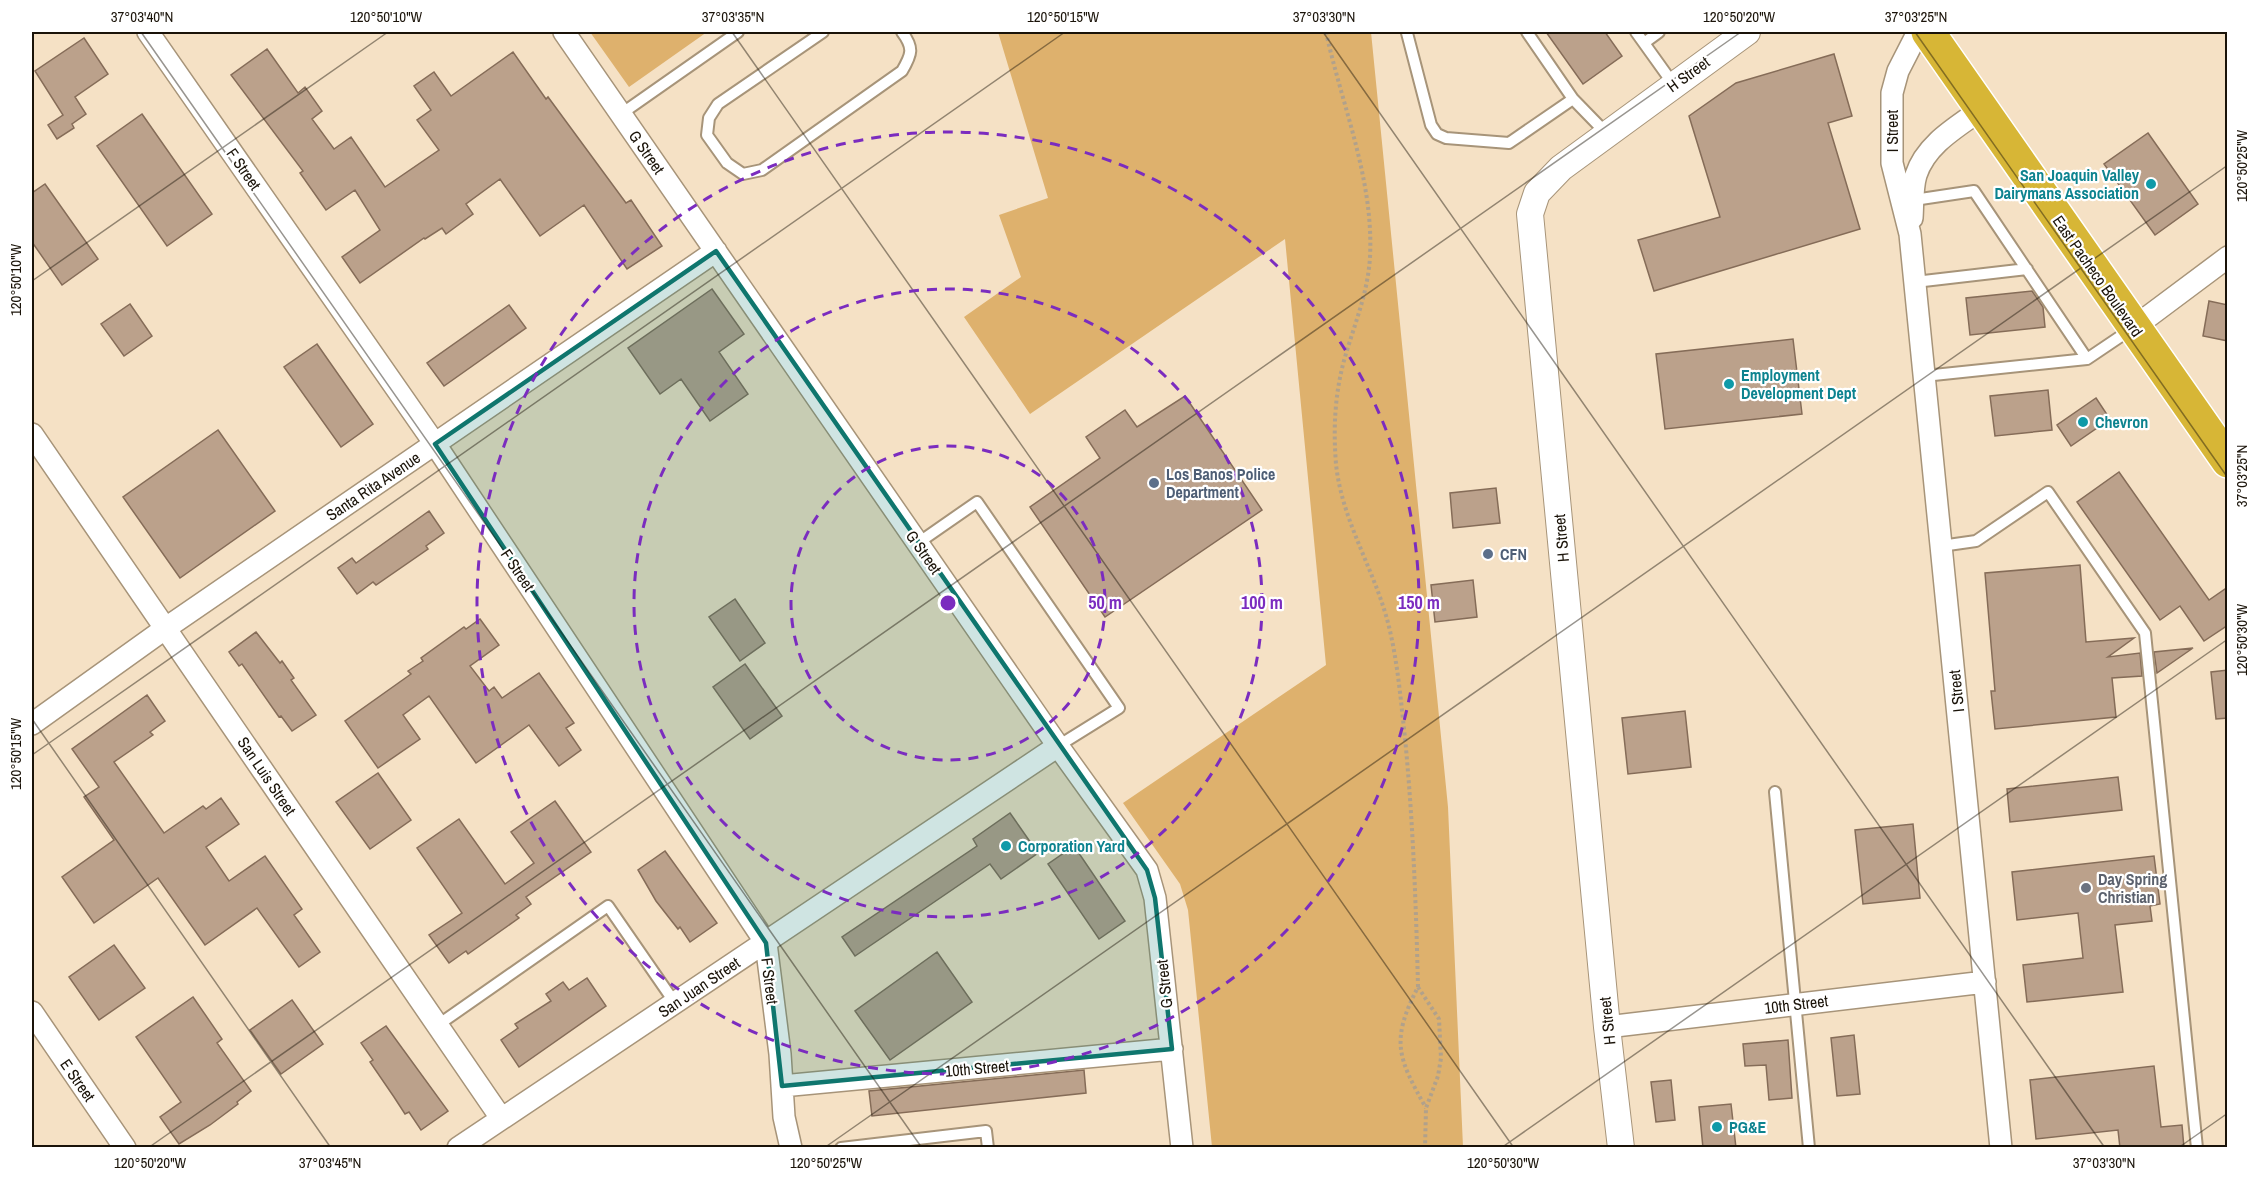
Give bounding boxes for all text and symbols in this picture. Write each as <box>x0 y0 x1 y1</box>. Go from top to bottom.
text: 37°03'40"N <box>111 6 173 27</box>
text: 120°50'10"W <box>350 6 422 27</box>
text: 37°03'35"N <box>702 6 764 27</box>
text: 120°50'15"W <box>1027 6 1099 27</box>
text: 37°03'30"N <box>1293 6 1355 27</box>
text: 120°50'20"W <box>1703 6 1775 27</box>
text: 37°03'25"N <box>1885 6 1947 27</box>
street label: H Street <box>1662 51 1714 97</box>
street label: I Street <box>1881 110 1903 152</box>
street label: G Street <box>624 126 670 179</box>
text: 120°50'25"W <box>2231 130 2252 202</box>
street label: F Street <box>222 144 267 195</box>
place label: San Joaquin Valley Dairymans Association <box>1994 164 2140 204</box>
marker: San Joaquin Valley Dairymans Association <box>2144 177 2158 191</box>
street label: East Pacheco Boulevard <box>2048 211 2148 341</box>
text: 120°50'10"W <box>5 244 26 316</box>
place label: Employment Development Dept <box>1741 364 1857 404</box>
marker: Employment Development Dept <box>1722 377 1736 391</box>
place label: Chevron <box>2095 411 2148 433</box>
marker: Chevron <box>2076 415 2090 429</box>
text: 37°03'25"N <box>2231 445 2252 507</box>
street label: Santa Rita Avenue <box>322 446 424 526</box>
place label: Los Banos Police Department <box>1166 463 1275 503</box>
marker: Los Banos Police Department <box>1147 476 1161 490</box>
street label: H Street <box>1548 513 1574 563</box>
street label: G Street <box>901 526 947 579</box>
place label: CFN <box>1500 543 1527 565</box>
street label: F Street <box>496 544 540 596</box>
marker: CFN <box>1481 547 1495 561</box>
text: 50 m <box>1088 590 1122 615</box>
text: 100 m <box>1241 590 1283 615</box>
text: 150 m <box>1398 590 1440 615</box>
centre of rings <box>938 593 958 613</box>
text: 120°50'30"W <box>2231 604 2252 676</box>
street label: I Street <box>1943 668 1969 713</box>
text: 120°50'15"W <box>5 718 26 790</box>
street label: San Luis Street <box>233 732 302 820</box>
place label: Corporation Yard <box>1018 835 1125 857</box>
marker: Corporation Yard <box>999 839 1013 853</box>
place label: Day Spring Christian <box>2098 868 2167 908</box>
marker: Day Spring Christian <box>2079 881 2093 895</box>
street label: San Juan Street <box>654 951 744 1022</box>
street label: F Street <box>756 956 784 1006</box>
street label: G Street <box>1150 958 1177 1009</box>
street label: 10th Street <box>1763 989 1830 1019</box>
street label: H Street <box>1594 996 1620 1046</box>
street label: E Street <box>55 1054 101 1106</box>
street label: 10th Street <box>944 1054 1010 1082</box>
place label: PG&E <box>1729 1116 1766 1138</box>
marker: PG&E <box>1710 1120 1724 1134</box>
text: 120°50'20"W <box>114 1152 186 1173</box>
text: 37°03'45"N <box>299 1152 361 1173</box>
text: 120°50'25"W <box>790 1152 862 1173</box>
text: 120°50'30"W <box>1467 1152 1539 1173</box>
text: 37°03'30"N <box>2073 1152 2135 1173</box>

